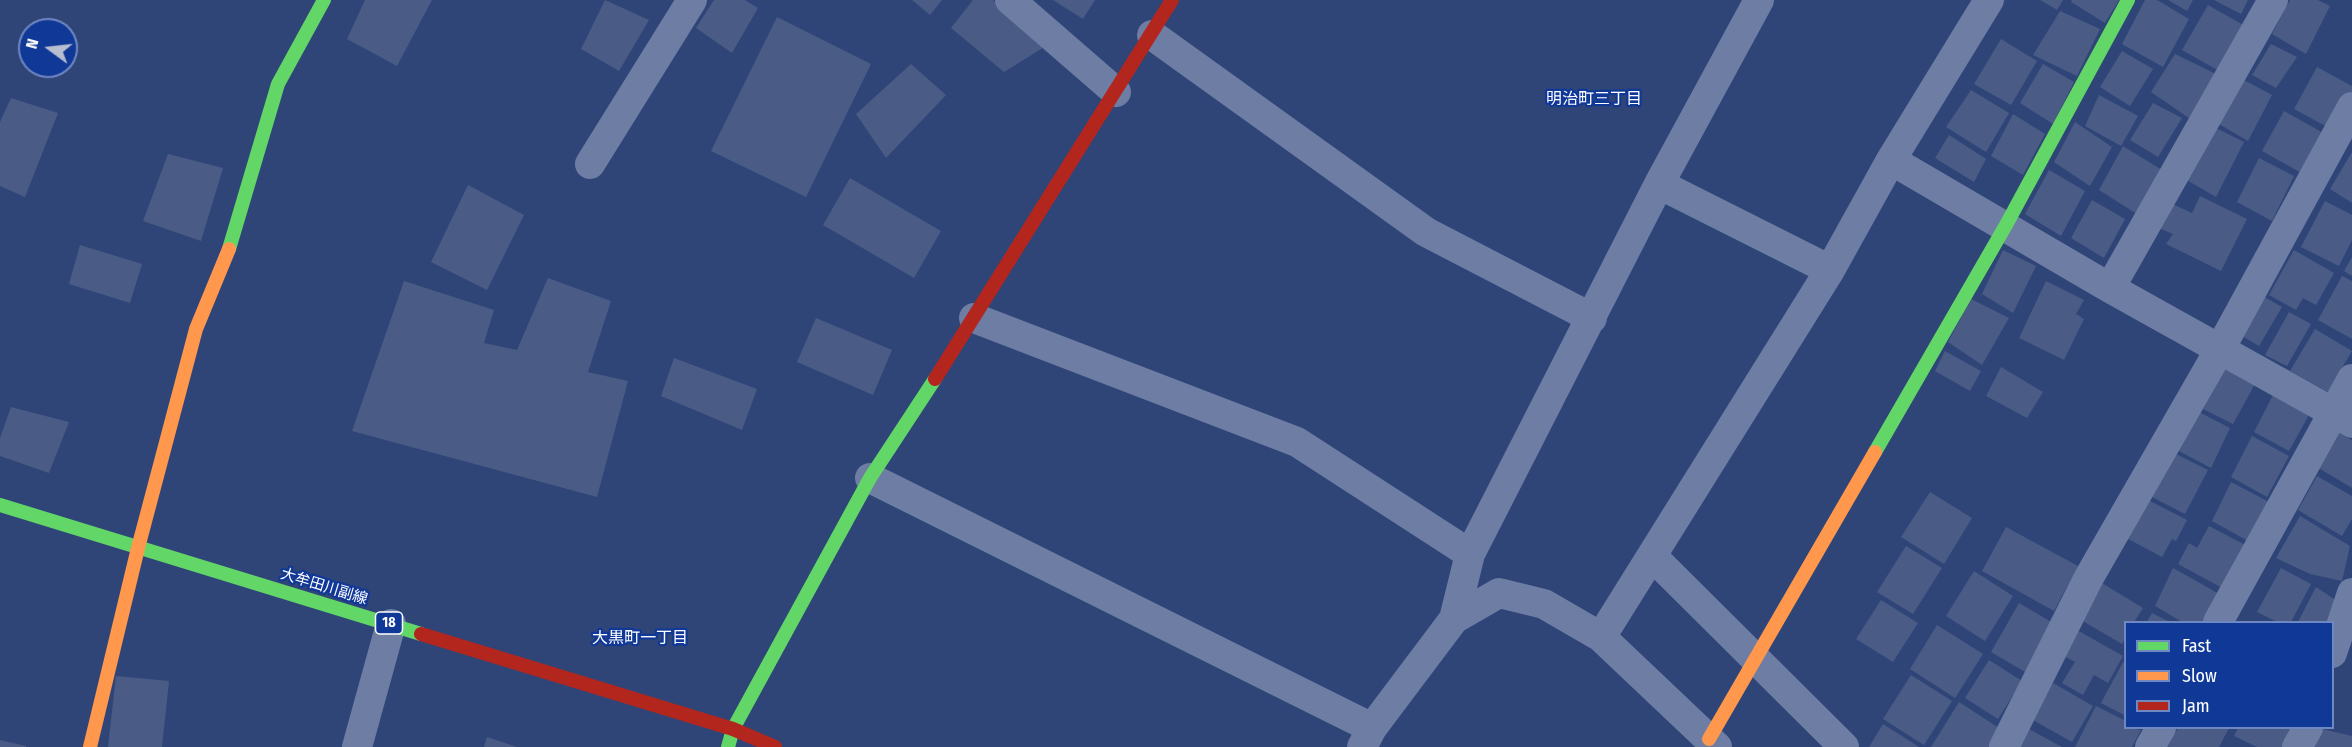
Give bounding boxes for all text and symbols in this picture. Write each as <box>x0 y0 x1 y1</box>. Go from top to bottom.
north arrow <box>18 18 78 78</box>
text: N <box>22 37 42 51</box>
district label: 明治町三丁目 <box>1546 90 1642 110</box>
street label: 大牟田川副線 <box>278 565 370 609</box>
road number: 18 <box>376 612 402 634</box>
legend <box>2124 621 2334 729</box>
district label: 大黒町一丁目 <box>592 629 688 649</box>
text: Fast <box>2182 635 2211 657</box>
text: Slow <box>2182 665 2217 687</box>
text: Jam <box>2182 695 2210 717</box>

